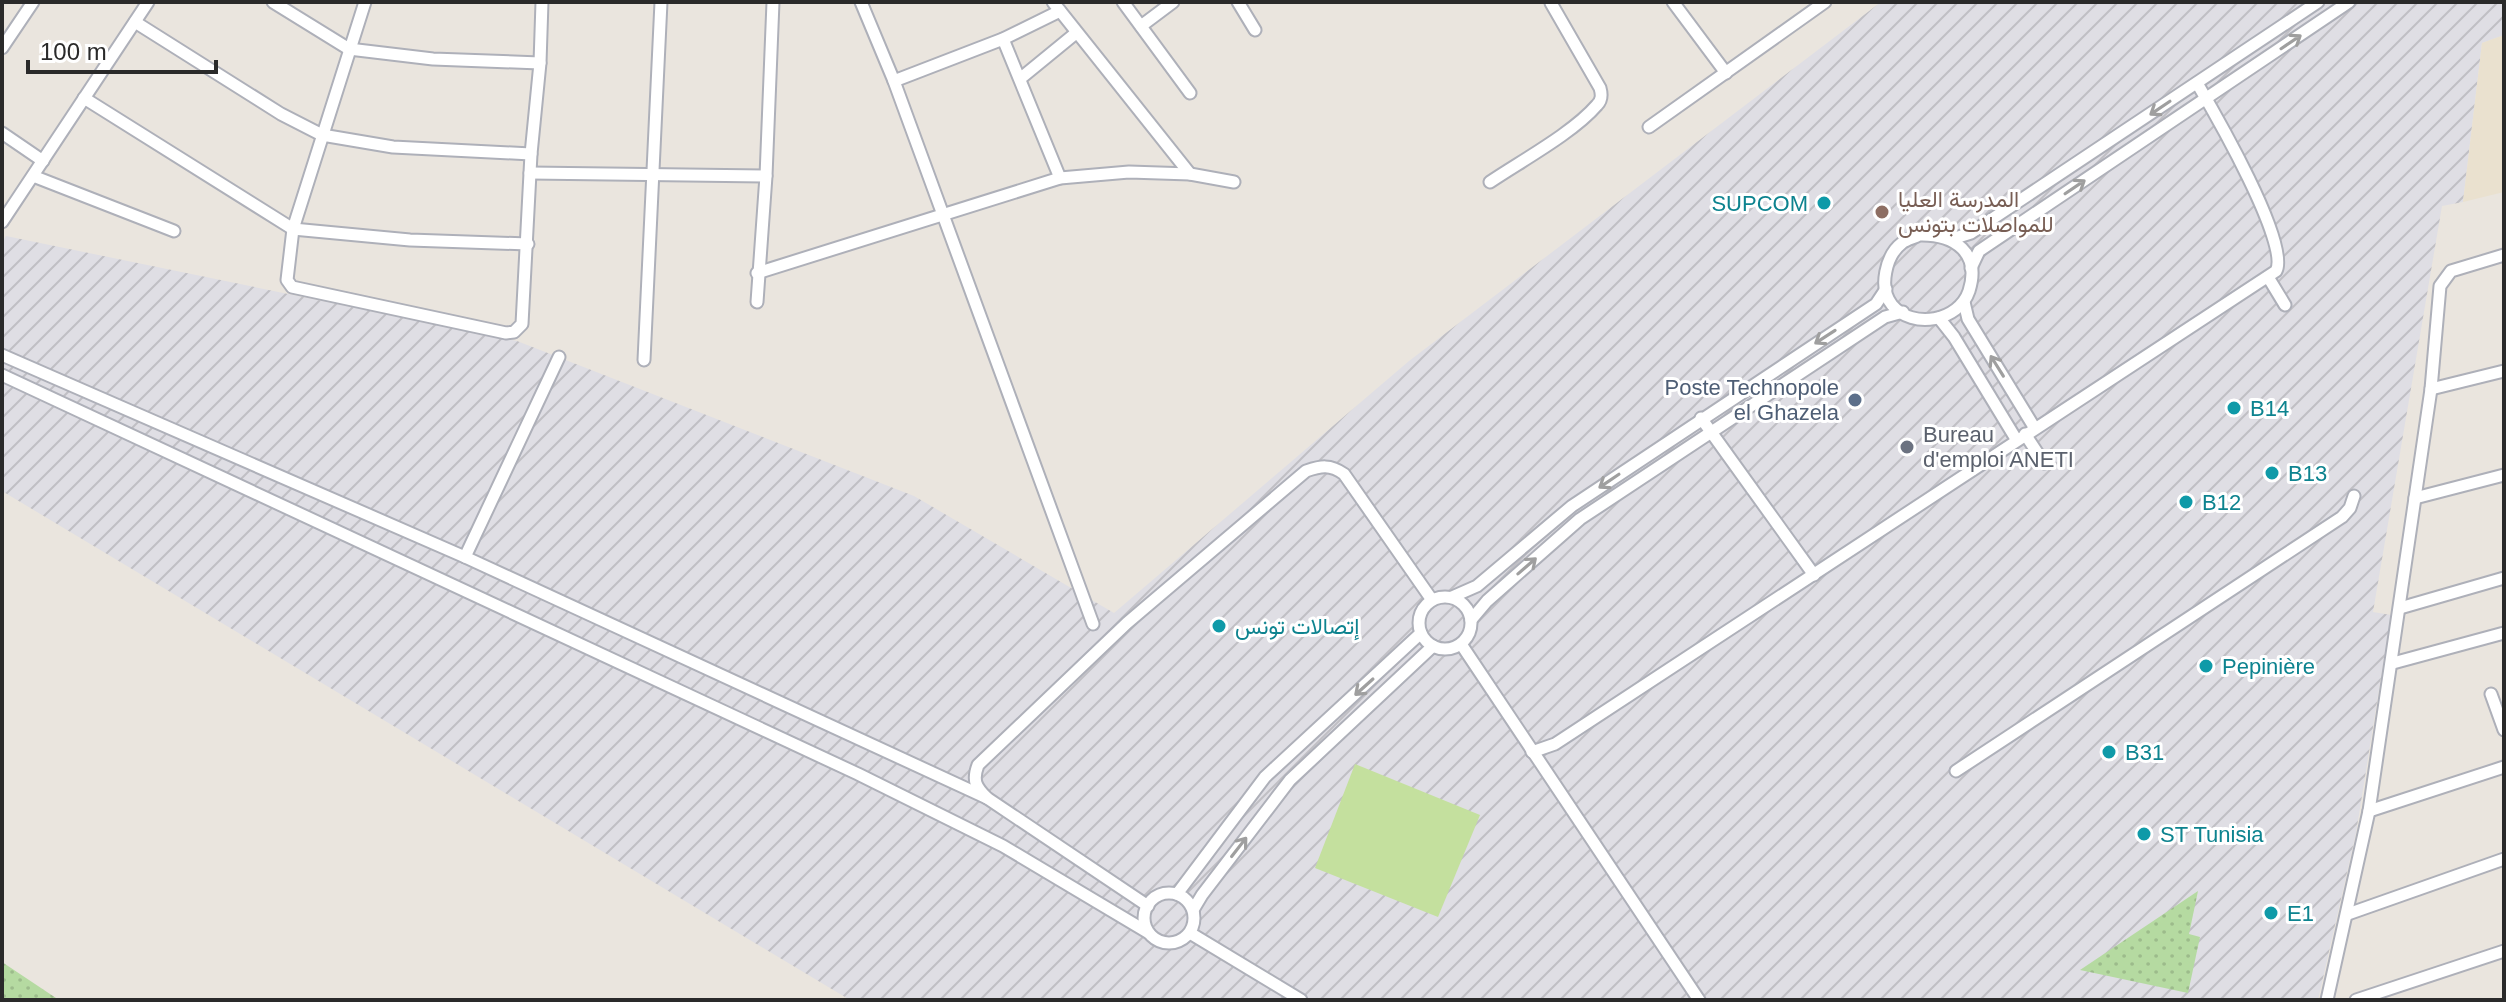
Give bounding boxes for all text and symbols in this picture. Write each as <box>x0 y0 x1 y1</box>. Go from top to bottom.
scale bar <box>28 24 216 74</box>
one-way arrow <box>2279 34 2301 50</box>
text: 100 m <box>40 38 107 65</box>
one-way arrow <box>2149 99 2171 116</box>
one-way arrow <box>2063 179 2085 195</box>
place label: المدرسة العليا للمواصلات بتونس <box>1898 187 2053 238</box>
place label: SUPCOM <box>1711 191 1808 216</box>
marker: SUPCOM <box>1815 194 1833 212</box>
marker: المدرسة العليا للمواصلات بتونس <box>1873 203 1891 221</box>
one-way arrow <box>1815 329 1837 345</box>
one-way arrow <box>1988 355 2004 378</box>
place label: Poste Technopole el Ghazela <box>1664 375 1840 425</box>
marker: Poste Technopole el Ghazela <box>1846 391 1864 409</box>
place label: B14 <box>2250 396 2289 421</box>
marker: B14 <box>2225 399 2243 417</box>
place label: Bureau d'emploi ANETI <box>1923 422 2074 472</box>
marker: Bureau d'emploi ANETI <box>1898 438 1916 456</box>
place label: B13 <box>2288 461 2327 486</box>
marker: B13 <box>2263 464 2281 482</box>
one-way arrow <box>1598 473 1620 489</box>
place label: B12 <box>2202 490 2241 515</box>
marker: B12 <box>2177 493 2195 511</box>
one-way arrow <box>1517 557 1537 575</box>
place label: إتصالات تونس <box>1235 614 1359 641</box>
marker: إتصالات تونس <box>1210 617 1228 635</box>
place label: Pepinière <box>2222 654 2315 679</box>
marker: Pepinière <box>2197 657 2215 675</box>
one-way arrow <box>1355 678 1375 696</box>
place label: B31 <box>2125 740 2164 765</box>
marker: B31 <box>2100 743 2118 761</box>
place label: ST Tunisia <box>2160 822 2264 847</box>
marker: ST Tunisia <box>2135 825 2153 843</box>
one-way arrow <box>1230 837 1247 858</box>
place label: E1 <box>2287 901 2314 926</box>
marker: E1 <box>2262 904 2280 922</box>

